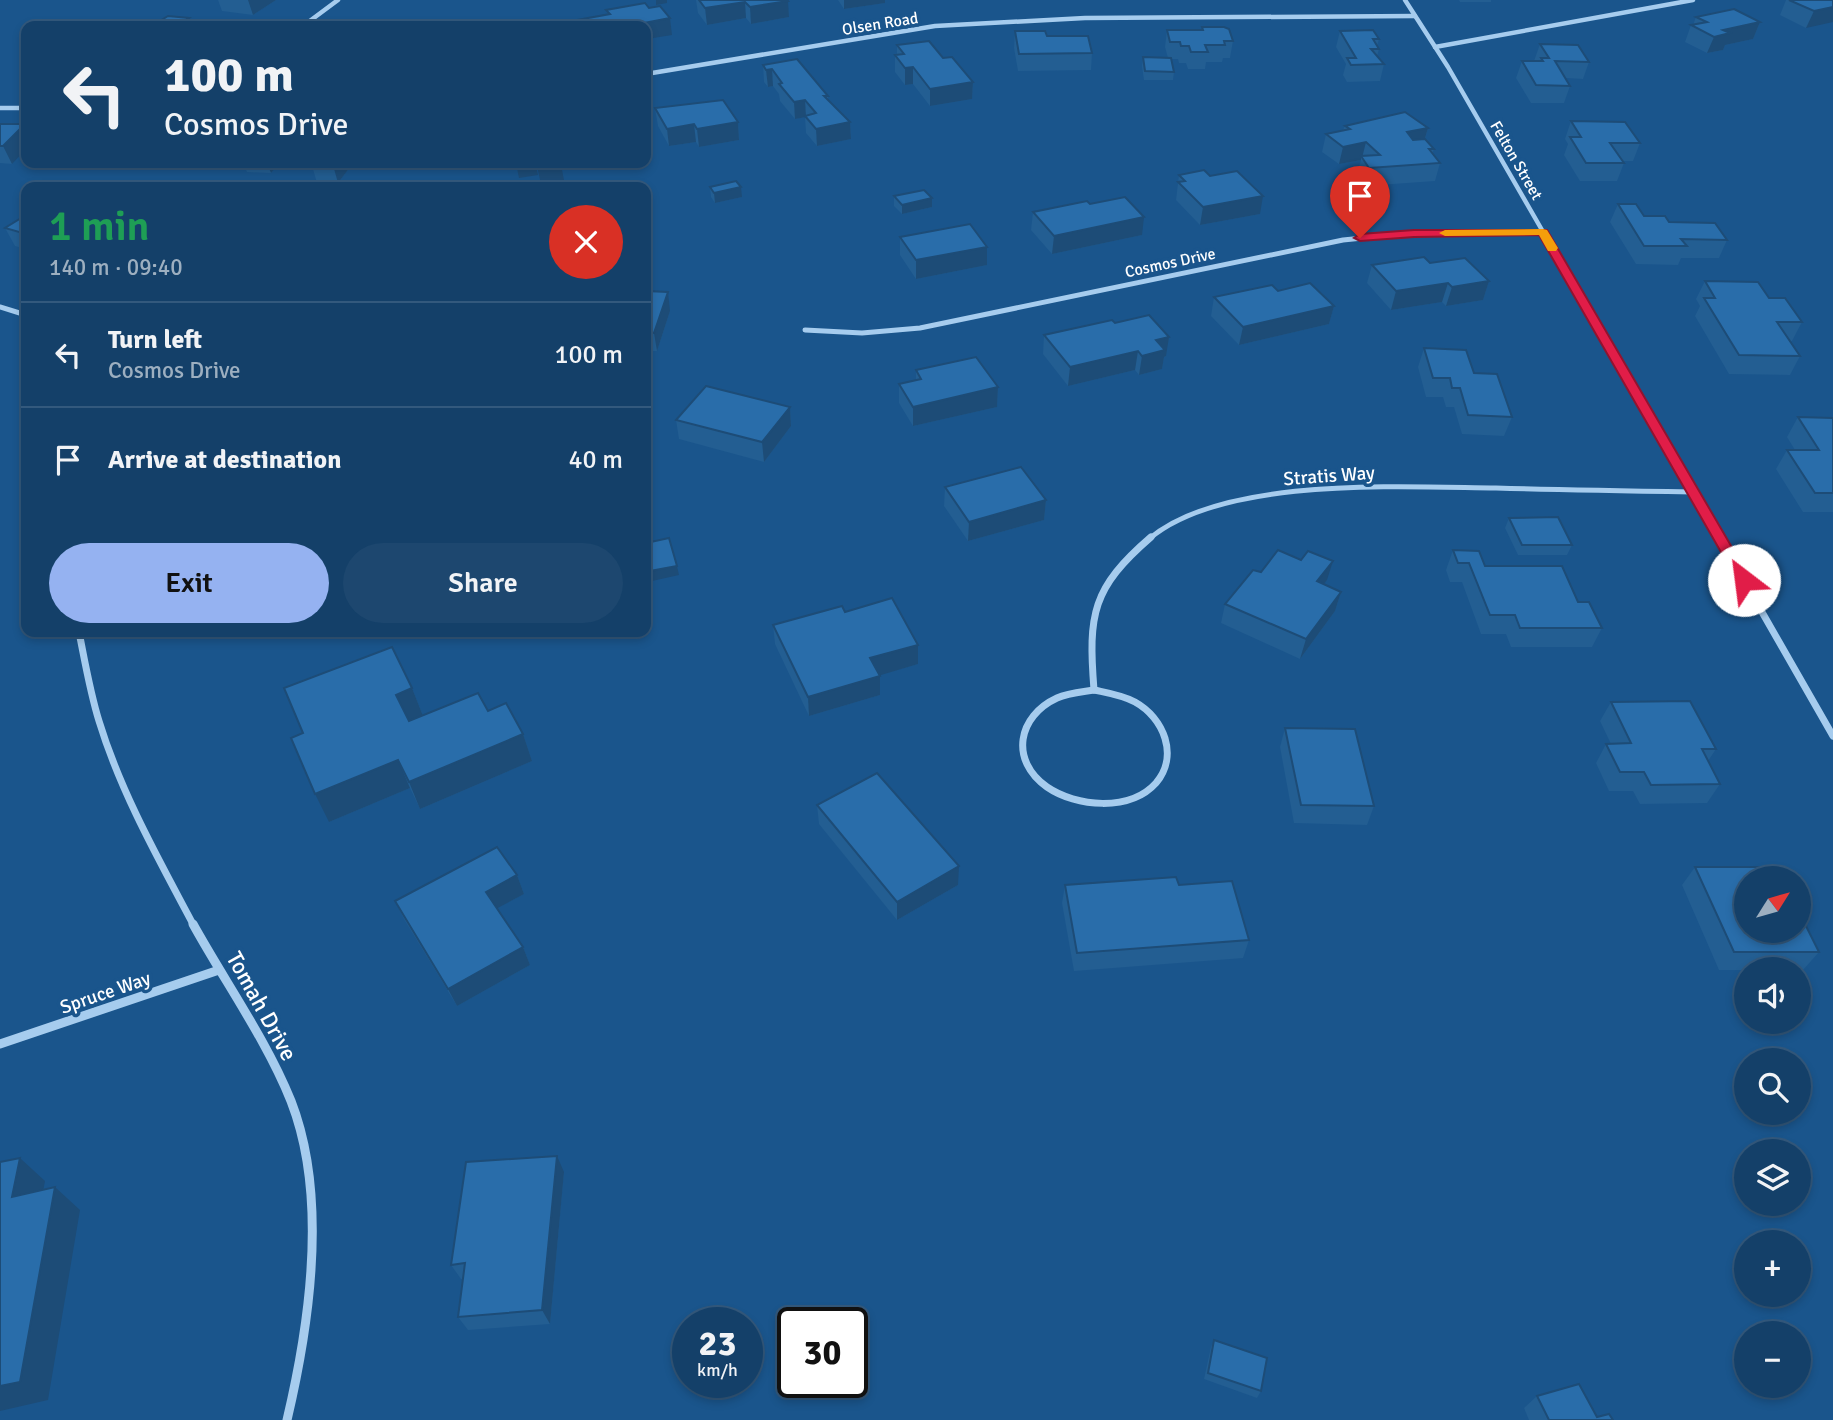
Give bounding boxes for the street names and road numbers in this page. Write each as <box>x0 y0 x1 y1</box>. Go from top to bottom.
street label: Olsen Road <box>841 8 920 40</box>
street label: Felton Street <box>1485 117 1547 204</box>
street label: Cosmos Drive <box>1123 244 1217 282</box>
street label: Stratis Way <box>1283 461 1376 491</box>
street label: Tomah Drive <box>220 947 303 1066</box>
street label: Spruce Way <box>57 966 154 1020</box>

